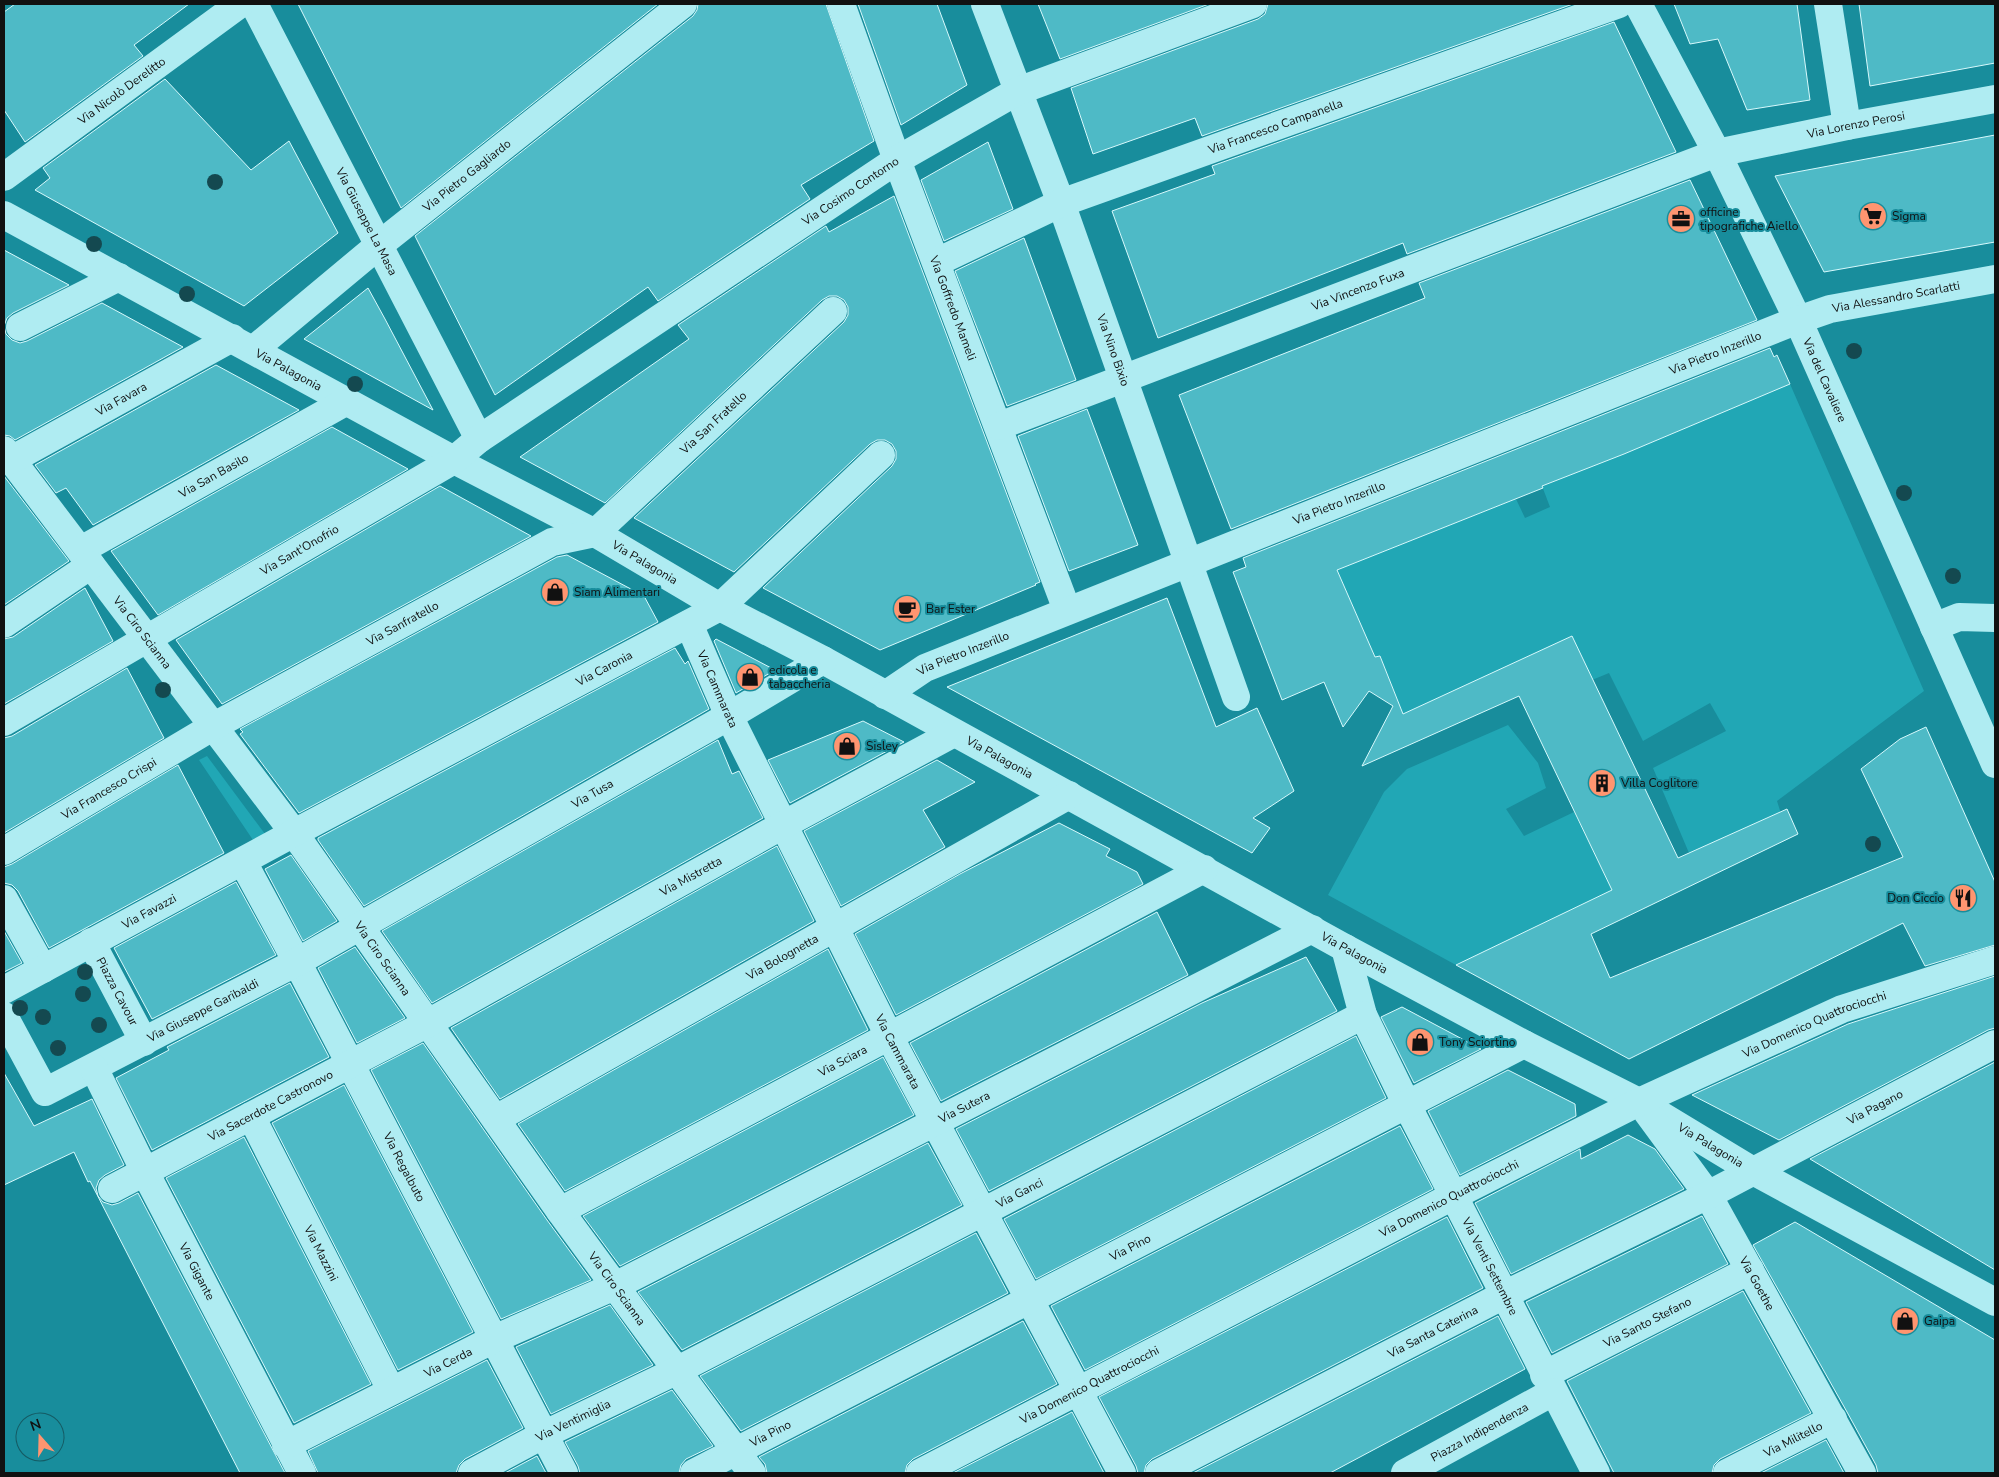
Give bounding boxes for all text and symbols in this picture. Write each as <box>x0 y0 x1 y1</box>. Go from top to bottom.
street label: Via Nicolò Derelitto <box>74 53 169 129</box>
street label: Via Francesco Campanella <box>1205 95 1345 158</box>
street label: Via Lorenzo Perosi <box>1805 108 1906 142</box>
street label: Via Pietro Gagliardo <box>419 135 514 216</box>
street label: Via Cosimo Contorno <box>798 153 902 230</box>
street label: Via Giuseppe La Masa <box>332 164 401 278</box>
supermarket icon: Sigma <box>1858 201 1888 231</box>
office icon: officine tipografiche Aiello <box>1666 204 1696 234</box>
place label: officine tipografiche Aiello <box>1700 204 1799 234</box>
place label: Sigma <box>1892 208 1926 224</box>
street label: Via Goffredo Mameli <box>926 252 980 363</box>
street label: Via Vincenzo Fuxa <box>1308 265 1407 315</box>
street label: Via Alessandro Scarlatti <box>1830 278 1961 317</box>
street label: Via Nino Bixio <box>1093 311 1133 389</box>
street label: Via Pietro Inzerillo <box>1666 327 1764 379</box>
street label: Via del Cavaliere <box>1799 335 1850 425</box>
street label: Via Palagonia <box>251 345 325 395</box>
street label: Via Favara <box>92 379 150 420</box>
street label: Via San Fratello <box>676 387 750 458</box>
street label: Via San Basilo <box>175 450 252 502</box>
street label: Via Pietro Inzerillo <box>1290 477 1388 529</box>
street label: Via Sant'Onofrio <box>256 521 342 580</box>
street label: Via Palagonia <box>608 536 681 588</box>
shop icon: Siam Alimentari <box>540 577 570 607</box>
place label: Siam Alimentari <box>574 584 660 600</box>
street label: Via Ciro Scianna <box>109 592 175 672</box>
cafe icon: Bar Ester <box>892 594 922 624</box>
street label: Via Sanfratello <box>363 597 442 650</box>
place label: Bar Ester <box>926 601 976 617</box>
street label: Via Pietro Inzerillo <box>913 627 1012 680</box>
street label: Via Caronia <box>572 647 635 690</box>
street label: Via Cammarata <box>693 647 742 730</box>
shop icon: edicola e tabaccheria <box>735 662 765 692</box>
place label: edicola e tabaccheria <box>769 662 831 692</box>
shop icon: Sisley <box>832 731 862 761</box>
street label: Via Palagonia <box>963 732 1036 782</box>
place label: Sisley <box>866 738 899 754</box>
street label: Via Francesco Crispi <box>57 754 159 824</box>
building icon: Villa Coglitore <box>1587 768 1617 798</box>
street label: Via Tusa <box>568 775 616 812</box>
place label: Villa Coglitore <box>1620 775 1698 791</box>
street label: Via Mistretta <box>656 853 725 901</box>
restaurant icon: Don Ciccio <box>1948 883 1978 913</box>
street label: Via Favazzi <box>118 890 179 933</box>
place label: Don Ciccio <box>1887 890 1944 906</box>
street label: Via Ciro Scianna <box>350 917 414 999</box>
street label: Via Palagonia <box>1317 928 1391 978</box>
street label: Via Bolognetta <box>743 930 821 984</box>
street label: Piazza Cavour <box>93 954 142 1029</box>
street label: Via Giuseppe Garibaldi <box>144 975 261 1046</box>
street label: Via Domenico Quattrociocchi <box>1739 987 1888 1062</box>
street label: Via Cammarata <box>871 1010 924 1092</box>
shop icon: Tony Sciortino <box>1405 1027 1435 1057</box>
place label: Tony Sciortino <box>1439 1034 1516 1050</box>
street label: Via Sciara <box>814 1041 870 1081</box>
street label: Via Sacerdote Castronovo <box>204 1066 336 1146</box>
street label: Via Pagano <box>1843 1086 1906 1129</box>
street label: Via Sutera <box>935 1087 993 1127</box>
street label: Via Palagonia <box>1674 1119 1746 1171</box>
street label: Via Regalbuto <box>379 1129 429 1205</box>
street label: Via Domenico Quattrociocchi <box>1376 1156 1522 1241</box>
street label: Via Ganci <box>992 1174 1046 1212</box>
street label: Via Venti Settembre <box>1458 1214 1522 1318</box>
street label: Via Mazzini <box>300 1222 342 1284</box>
street label: Via Pino <box>1106 1230 1154 1265</box>
street label: Via Gigante <box>175 1239 218 1303</box>
street label: Via Ciro Scianna <box>584 1248 649 1329</box>
street label: Via Goethe <box>1735 1252 1778 1313</box>
street label: Via Santo Stefano <box>1600 1293 1694 1352</box>
street label: Via Santa Caterina <box>1384 1302 1481 1362</box>
shop icon: Gaipa <box>1890 1306 1920 1336</box>
place label: Gaipa <box>1924 1313 1955 1329</box>
street label: Via Domenico Quattrociocchi <box>1016 1342 1162 1428</box>
street label: Via Cerda <box>420 1343 475 1382</box>
street label: Via Ventimiglia <box>532 1396 613 1446</box>
street label: Piazza Indipendenza <box>1428 1399 1531 1465</box>
north arrow <box>15 1412 65 1462</box>
text: N <box>28 1415 44 1436</box>
street label: Via Pino <box>746 1416 794 1451</box>
street label: Via Militello <box>1760 1418 1825 1462</box>

